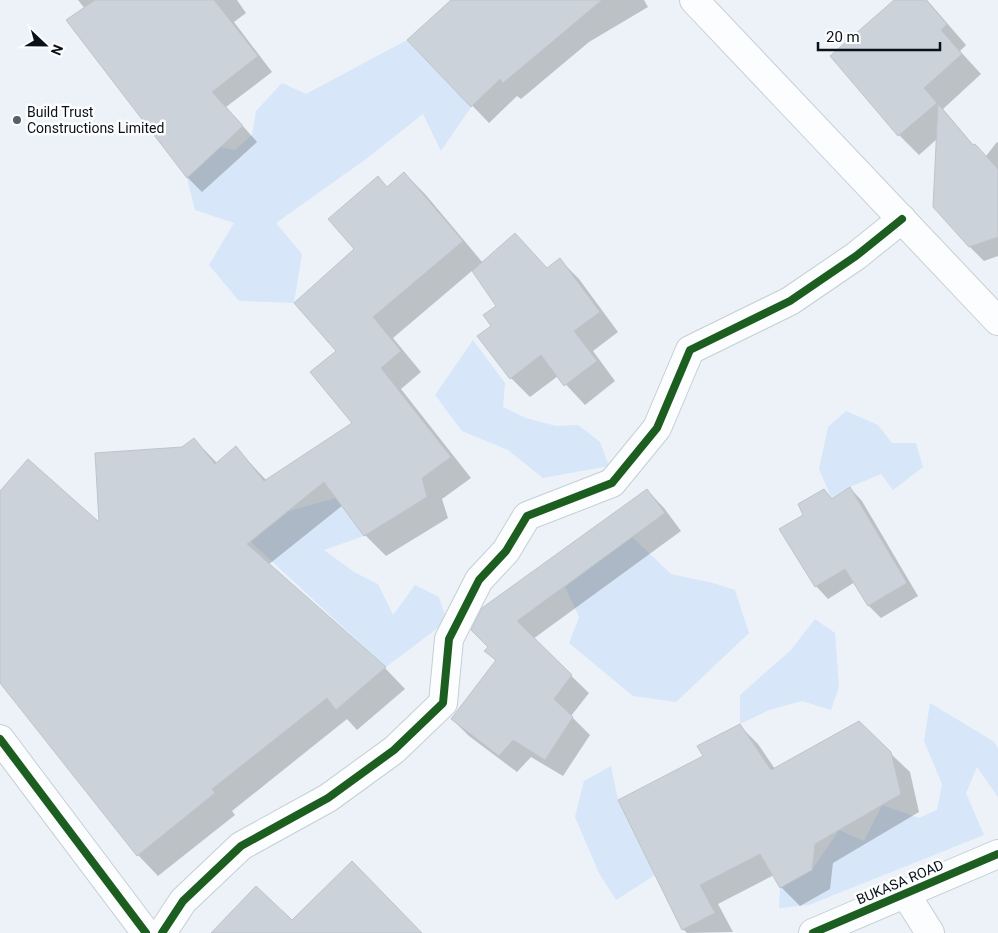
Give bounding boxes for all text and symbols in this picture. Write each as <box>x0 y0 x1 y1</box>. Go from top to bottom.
north arrow <box>20 20 70 70</box>
scale bar <box>818 20 940 52</box>
text: 20 m <box>826 28 860 46</box>
text: N <box>48 42 66 57</box>
place label: Build Trust Constructions Limited <box>27 104 164 136</box>
marker: Build Trust Constructions Limited <box>11 114 23 126</box>
street label: BUKASA ROAD <box>854 856 946 908</box>

